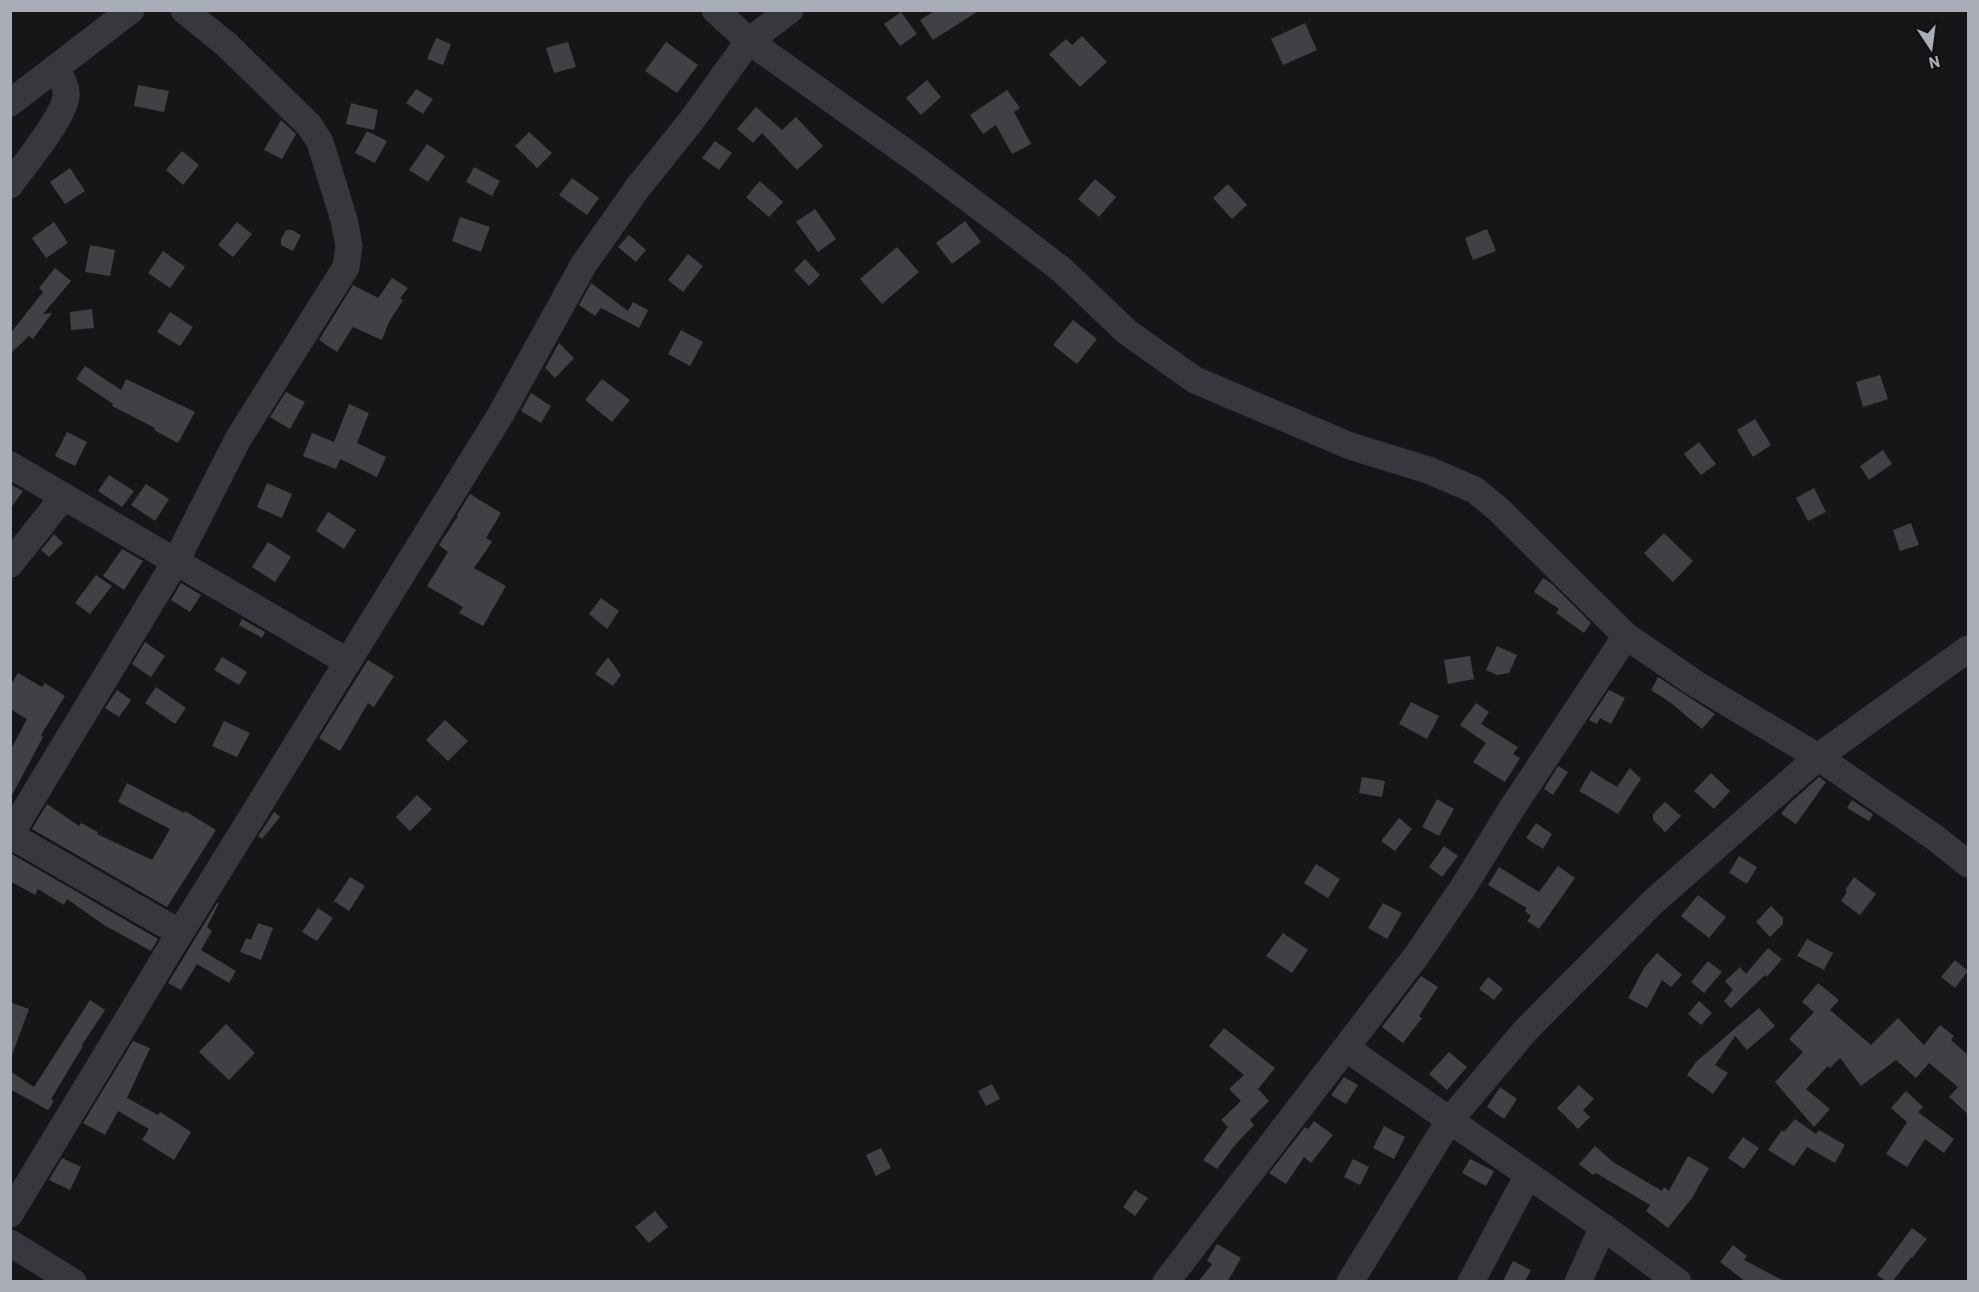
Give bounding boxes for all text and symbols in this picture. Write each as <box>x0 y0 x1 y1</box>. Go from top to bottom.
north arrow <box>1901 18 1961 78</box>
text: N <box>1927 53 1942 74</box>

